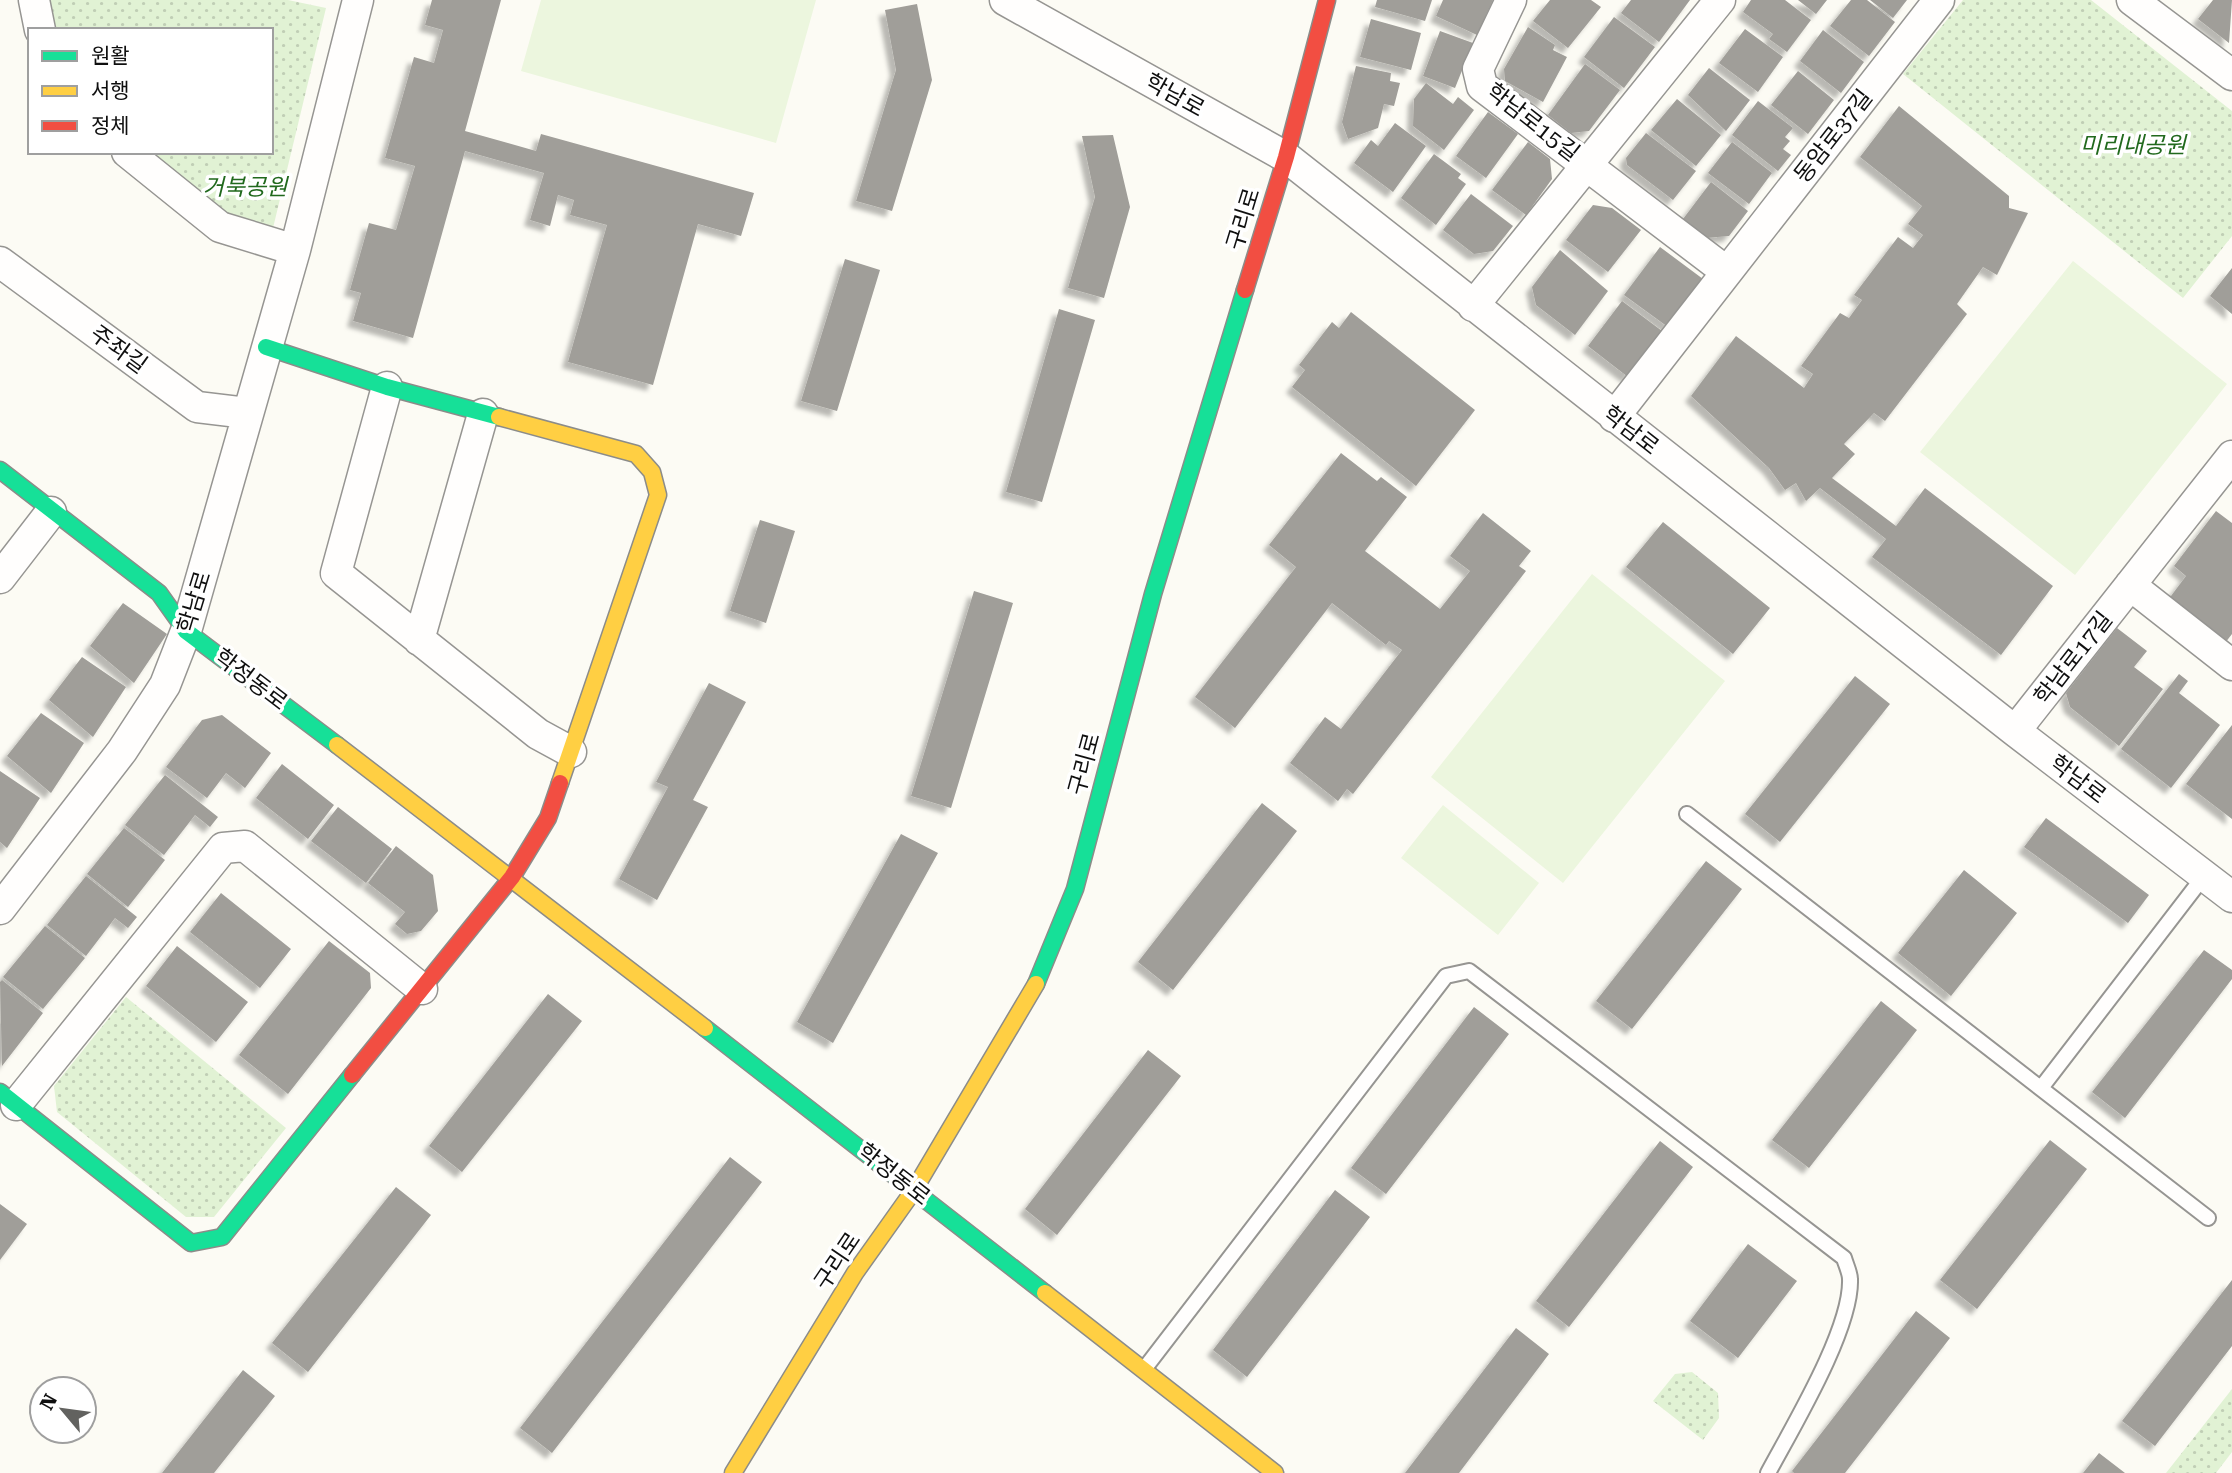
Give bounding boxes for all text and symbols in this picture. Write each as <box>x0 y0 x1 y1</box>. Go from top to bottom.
legend <box>28 28 273 154</box>
text: 원활 <box>91 44 130 68</box>
street label: 학남로 <box>1140 68 1209 123</box>
street label: 학남로15길 <box>1481 78 1585 167</box>
text: 서행 <box>91 79 130 103</box>
street label: 동암로37길 <box>1789 84 1878 188</box>
text: 정체 <box>91 114 130 138</box>
park label: 미리내공원 <box>2080 132 2188 159</box>
park label: 거북공원 <box>203 174 289 201</box>
street label: 구리로 <box>1221 185 1266 253</box>
street label: 주좌길 <box>85 320 152 379</box>
street label: 학남로 <box>1597 400 1664 461</box>
street label: 학남로 <box>172 568 217 636</box>
street label: 학남로17길 <box>2029 606 2118 710</box>
street label: 학정동로 <box>209 643 293 716</box>
street label: 구리로 <box>1063 730 1106 798</box>
street label: 학남로 <box>2044 750 2111 809</box>
street label: 학정동로 <box>852 1138 935 1211</box>
street label: 구리로 <box>808 1227 866 1295</box>
north arrow <box>28 1375 98 1445</box>
text: N <box>35 1390 62 1414</box>

